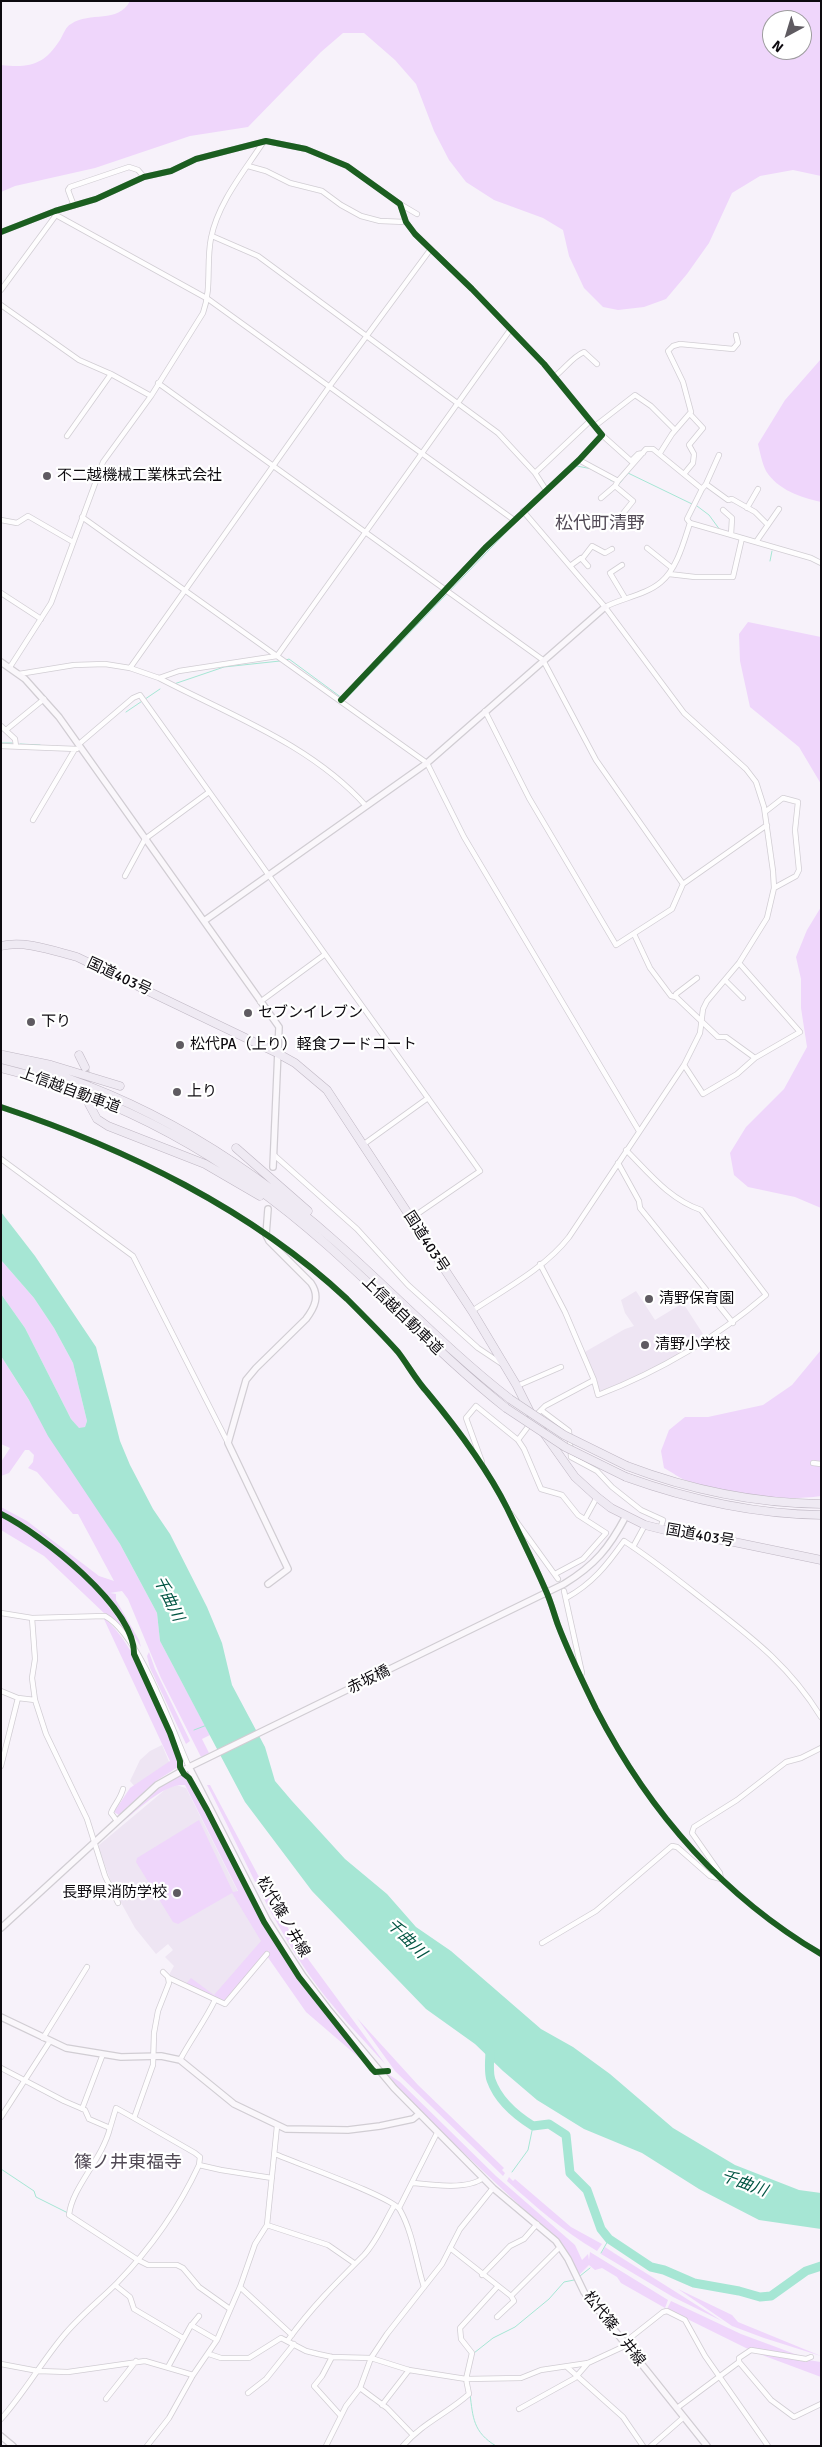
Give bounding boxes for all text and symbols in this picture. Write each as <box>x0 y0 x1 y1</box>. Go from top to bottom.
north arrow <box>762 10 812 60</box>
text: N <box>769 37 787 56</box>
place label: 不二越機械工業株式会社 <box>57 467 222 485</box>
marker: 不二越機械工業株式会社 <box>41 470 53 482</box>
district label: 松代町清野 <box>555 513 645 535</box>
street label: 国道403号 <box>84 954 154 1000</box>
place label: セブンイレブン <box>258 1004 363 1022</box>
marker: セブンイレブン <box>242 1007 254 1019</box>
place label: 下り <box>41 1013 71 1031</box>
marker: 下り <box>25 1016 37 1028</box>
place label: 松代PA（上り）軽食フードコート <box>190 1036 417 1054</box>
marker: 松代PA（上り）軽食フードコート <box>174 1039 186 1051</box>
street label: 上信越自動車道 <box>18 1065 122 1117</box>
place label: 上り <box>187 1083 217 1101</box>
marker: 上り <box>171 1086 183 1098</box>
street label: 国道403号 <box>400 1208 452 1276</box>
street label: 上信越自動車道 <box>358 1273 446 1359</box>
place label: 清野保育園 <box>659 1290 734 1308</box>
marker: 清野保育園 <box>643 1293 655 1305</box>
place label: 清野小学校 <box>655 1336 730 1354</box>
marker: 清野小学校 <box>639 1339 651 1351</box>
street label: 国道403号 <box>664 1521 736 1551</box>
water label: 千曲川 <box>149 1573 187 1625</box>
street label: 赤坂橋 <box>345 1662 393 1698</box>
street label: 松代篠ノ井線 <box>253 1874 313 1960</box>
place label: 長野県消防学校 <box>62 1884 167 1902</box>
marker: 長野県消防学校 <box>171 1887 183 1899</box>
water label: 千曲川 <box>382 1915 430 1963</box>
district label: 篠ノ井東福寺 <box>74 2152 182 2174</box>
water label: 千曲川 <box>718 2167 770 2201</box>
street label: 松代篠ノ井線 <box>579 2288 649 2370</box>

